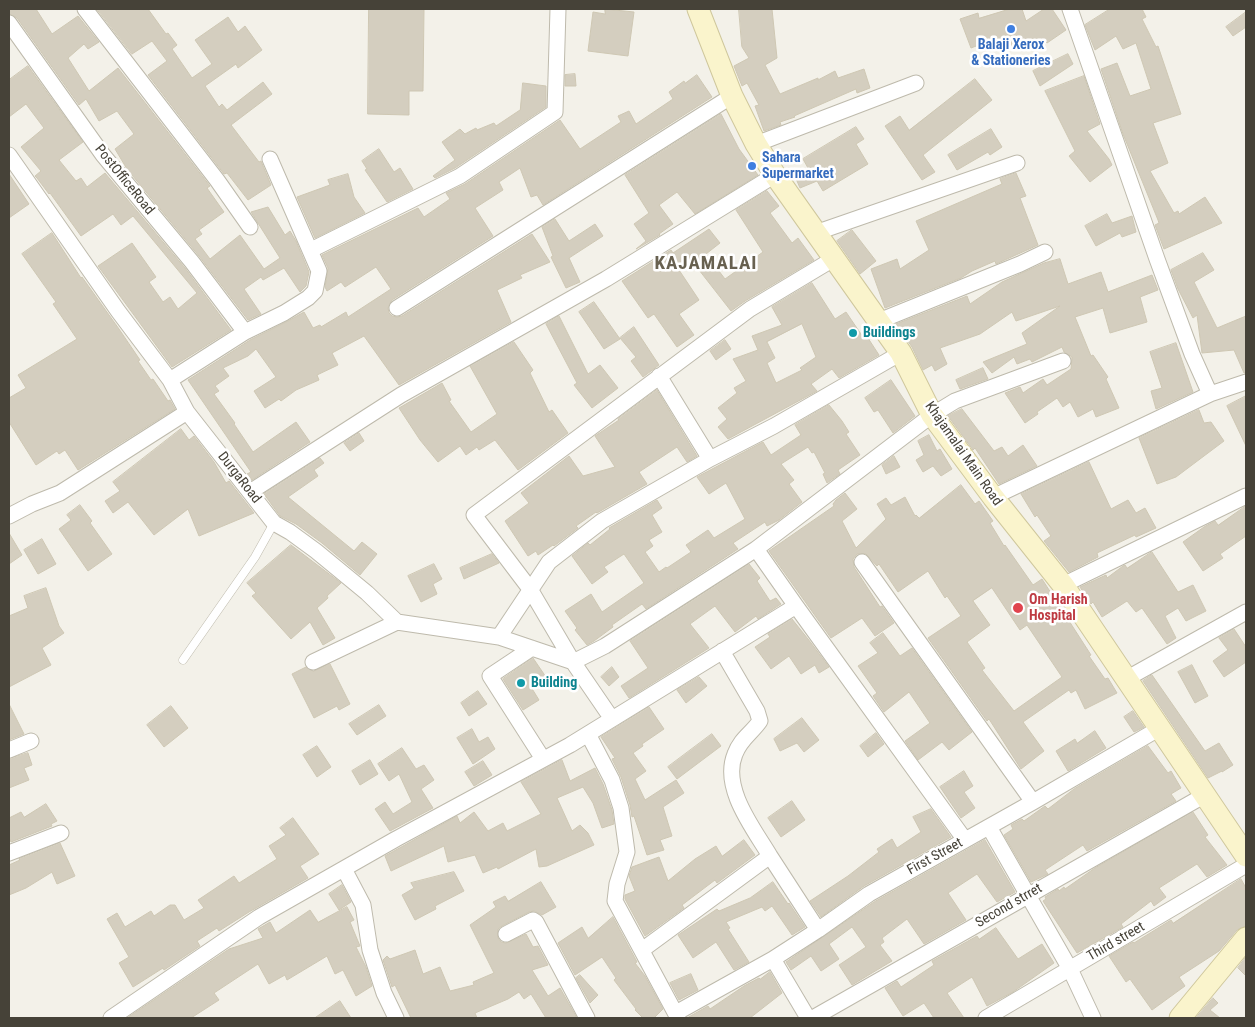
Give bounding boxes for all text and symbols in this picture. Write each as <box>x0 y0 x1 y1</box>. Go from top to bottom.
marker: Balaji Xerox & Stationeries <box>1005 23 1017 35</box>
place label: Balaji Xerox & Stationeries <box>971 37 1051 70</box>
street label: PostOfficeRoad <box>91 142 157 218</box>
place label: Sahara Supermarket <box>762 150 834 182</box>
marker: Sahara Supermarket <box>746 160 758 172</box>
district label: KAJAMALAI <box>653 253 759 275</box>
place label: Buildings <box>863 325 916 341</box>
marker: Buildings <box>847 327 859 339</box>
street label: Khajamalai Main Road <box>921 399 1005 509</box>
street label: DurgaRoad <box>214 449 264 507</box>
place label: Om Harish Hospital <box>1029 592 1088 624</box>
marker: Om Harish Hospital <box>1011 601 1025 615</box>
place label: Building <box>531 675 577 691</box>
marker: Building <box>515 677 527 689</box>
street label: First Street <box>904 835 966 879</box>
street label: Second strret <box>973 880 1045 932</box>
street label: Third street <box>1084 919 1148 965</box>

